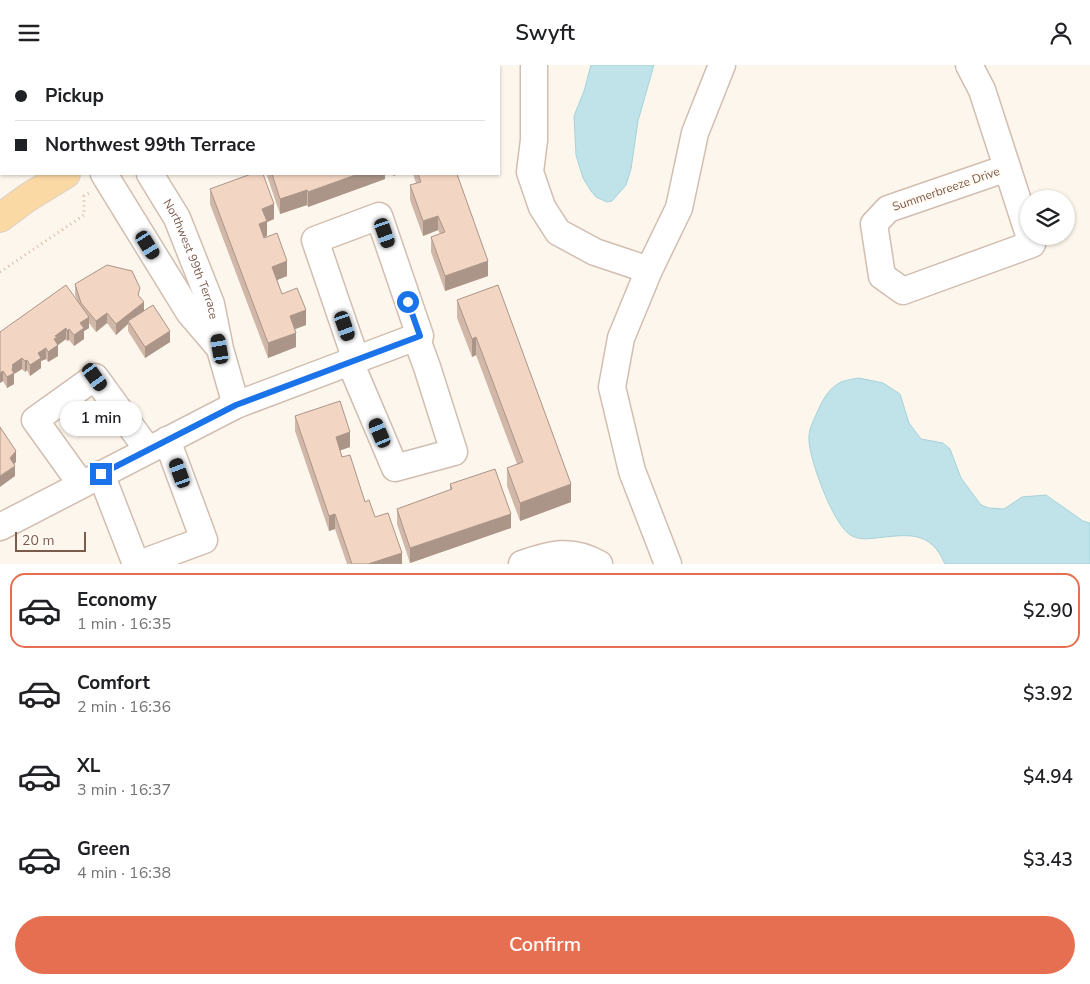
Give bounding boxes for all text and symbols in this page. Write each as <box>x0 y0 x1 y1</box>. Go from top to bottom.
text: Swyft <box>515 18 575 48</box>
icon: menu <box>15 19 43 47</box>
icon: person <box>1047 19 1075 47</box>
text: Pickup <box>45 83 104 109</box>
text: Northwest 99th Terrace <box>45 132 256 158</box>
street label: Summerbreeze Drive <box>890 163 1002 215</box>
map controls <box>1020 190 1075 245</box>
button: layers <box>1020 190 1075 245</box>
street label: Northwest 99th Terrace <box>159 196 222 320</box>
car <box>373 216 396 250</box>
car <box>133 228 162 262</box>
route start <box>397 291 419 313</box>
car <box>333 309 356 343</box>
car <box>210 333 229 365</box>
car <box>80 360 109 394</box>
callout: 1 min <box>60 401 142 437</box>
text: 1 min <box>81 407 121 429</box>
car <box>367 416 392 450</box>
car <box>167 456 192 490</box>
route end <box>90 463 112 485</box>
scale bar <box>15 529 86 552</box>
text: 20 m <box>22 531 54 550</box>
text: Economy <box>77 587 157 613</box>
icon: car <box>17 588 62 633</box>
text: $2.90 <box>1023 598 1073 624</box>
text: 1 min · 16:35 <box>77 613 171 635</box>
text: Comfort <box>77 670 150 696</box>
icon: car <box>17 671 62 716</box>
text: $3.92 <box>1023 681 1073 707</box>
text: 2 min · 16:36 <box>77 696 171 718</box>
text: XL <box>77 753 100 779</box>
icon: car <box>17 754 62 799</box>
text: $4.94 <box>1023 764 1073 790</box>
text: 3 min · 16:37 <box>77 779 171 801</box>
text: Green <box>77 836 130 862</box>
icon: car <box>17 837 62 882</box>
text: $3.43 <box>1023 847 1073 873</box>
text: 4 min · 16:38 <box>77 862 171 884</box>
button: Confirm <box>15 916 1075 974</box>

